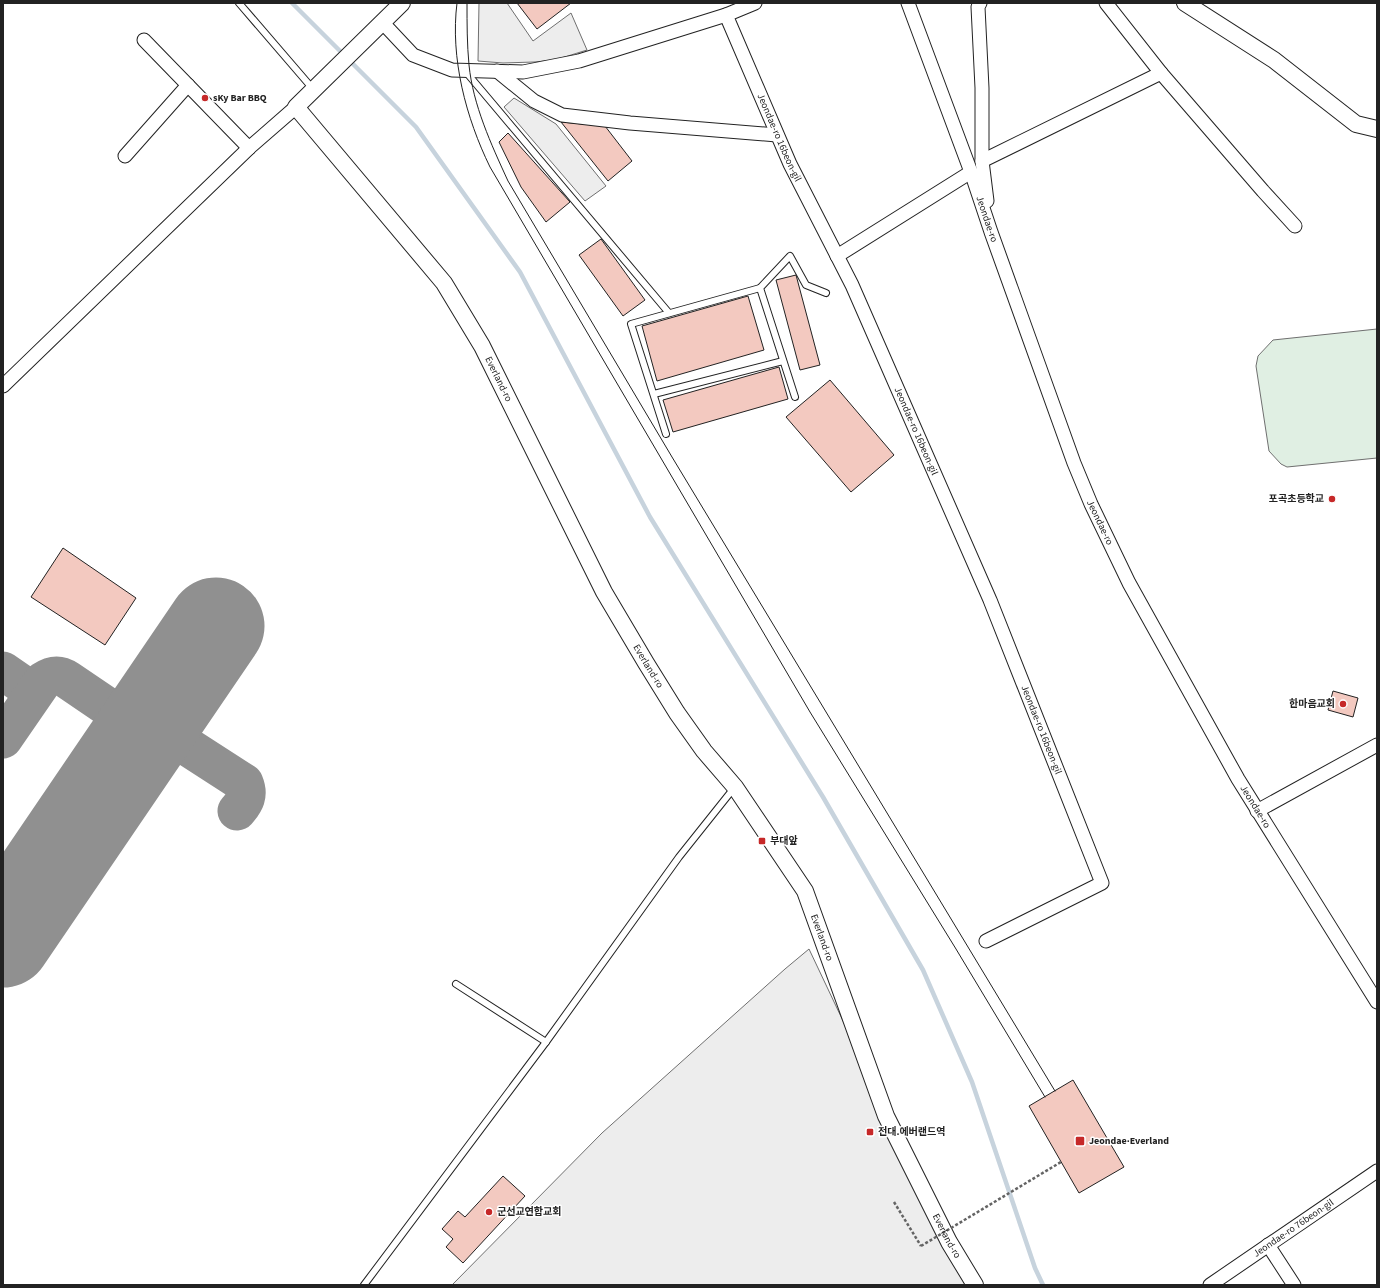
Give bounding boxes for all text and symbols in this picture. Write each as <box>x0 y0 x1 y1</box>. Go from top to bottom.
place label: sKy Bar BBQ <box>213 91 267 105</box>
street label: Jeondae-ro 16beon-gil <box>754 91 805 184</box>
marker: sKy Bar BBQ <box>200 93 210 103</box>
street label: Jeondae-ro <box>972 194 1001 244</box>
street label: Everland-ro <box>481 354 516 404</box>
street label: Jeondae-ro 16beon-gil <box>891 385 942 478</box>
place label: 포곡초등학교 <box>1269 492 1324 506</box>
marker: 포곡초등학교 <box>1327 494 1337 504</box>
street label: Jeondae-ro <box>1083 498 1117 547</box>
street label: Everland-ro <box>630 642 667 691</box>
street label: Jeondae-ro 16beon-gil <box>1017 683 1065 777</box>
place label: 한마음교회 <box>1289 697 1335 711</box>
marker: 한마음교회 <box>1338 699 1348 709</box>
street label: Jeondae-ro <box>1237 782 1274 831</box>
place label: 부대앞 <box>770 834 798 848</box>
marker: 부대앞 <box>757 836 767 846</box>
street label: Everland-ro <box>807 912 837 963</box>
place label: 전대.에버랜드역 <box>878 1125 945 1139</box>
marker: 전대.에버랜드역 <box>865 1127 875 1137</box>
place label: Jeondae·Everland <box>1089 1134 1169 1148</box>
marker: Jeondae·Everland <box>1074 1135 1086 1147</box>
street label: Jeondae-ro 76beon-gil <box>1250 1195 1337 1261</box>
place label: 군선교연합교회 <box>497 1205 561 1219</box>
marker: 군선교연합교회 <box>484 1207 494 1217</box>
street label: Everland-ro <box>929 1211 964 1261</box>

